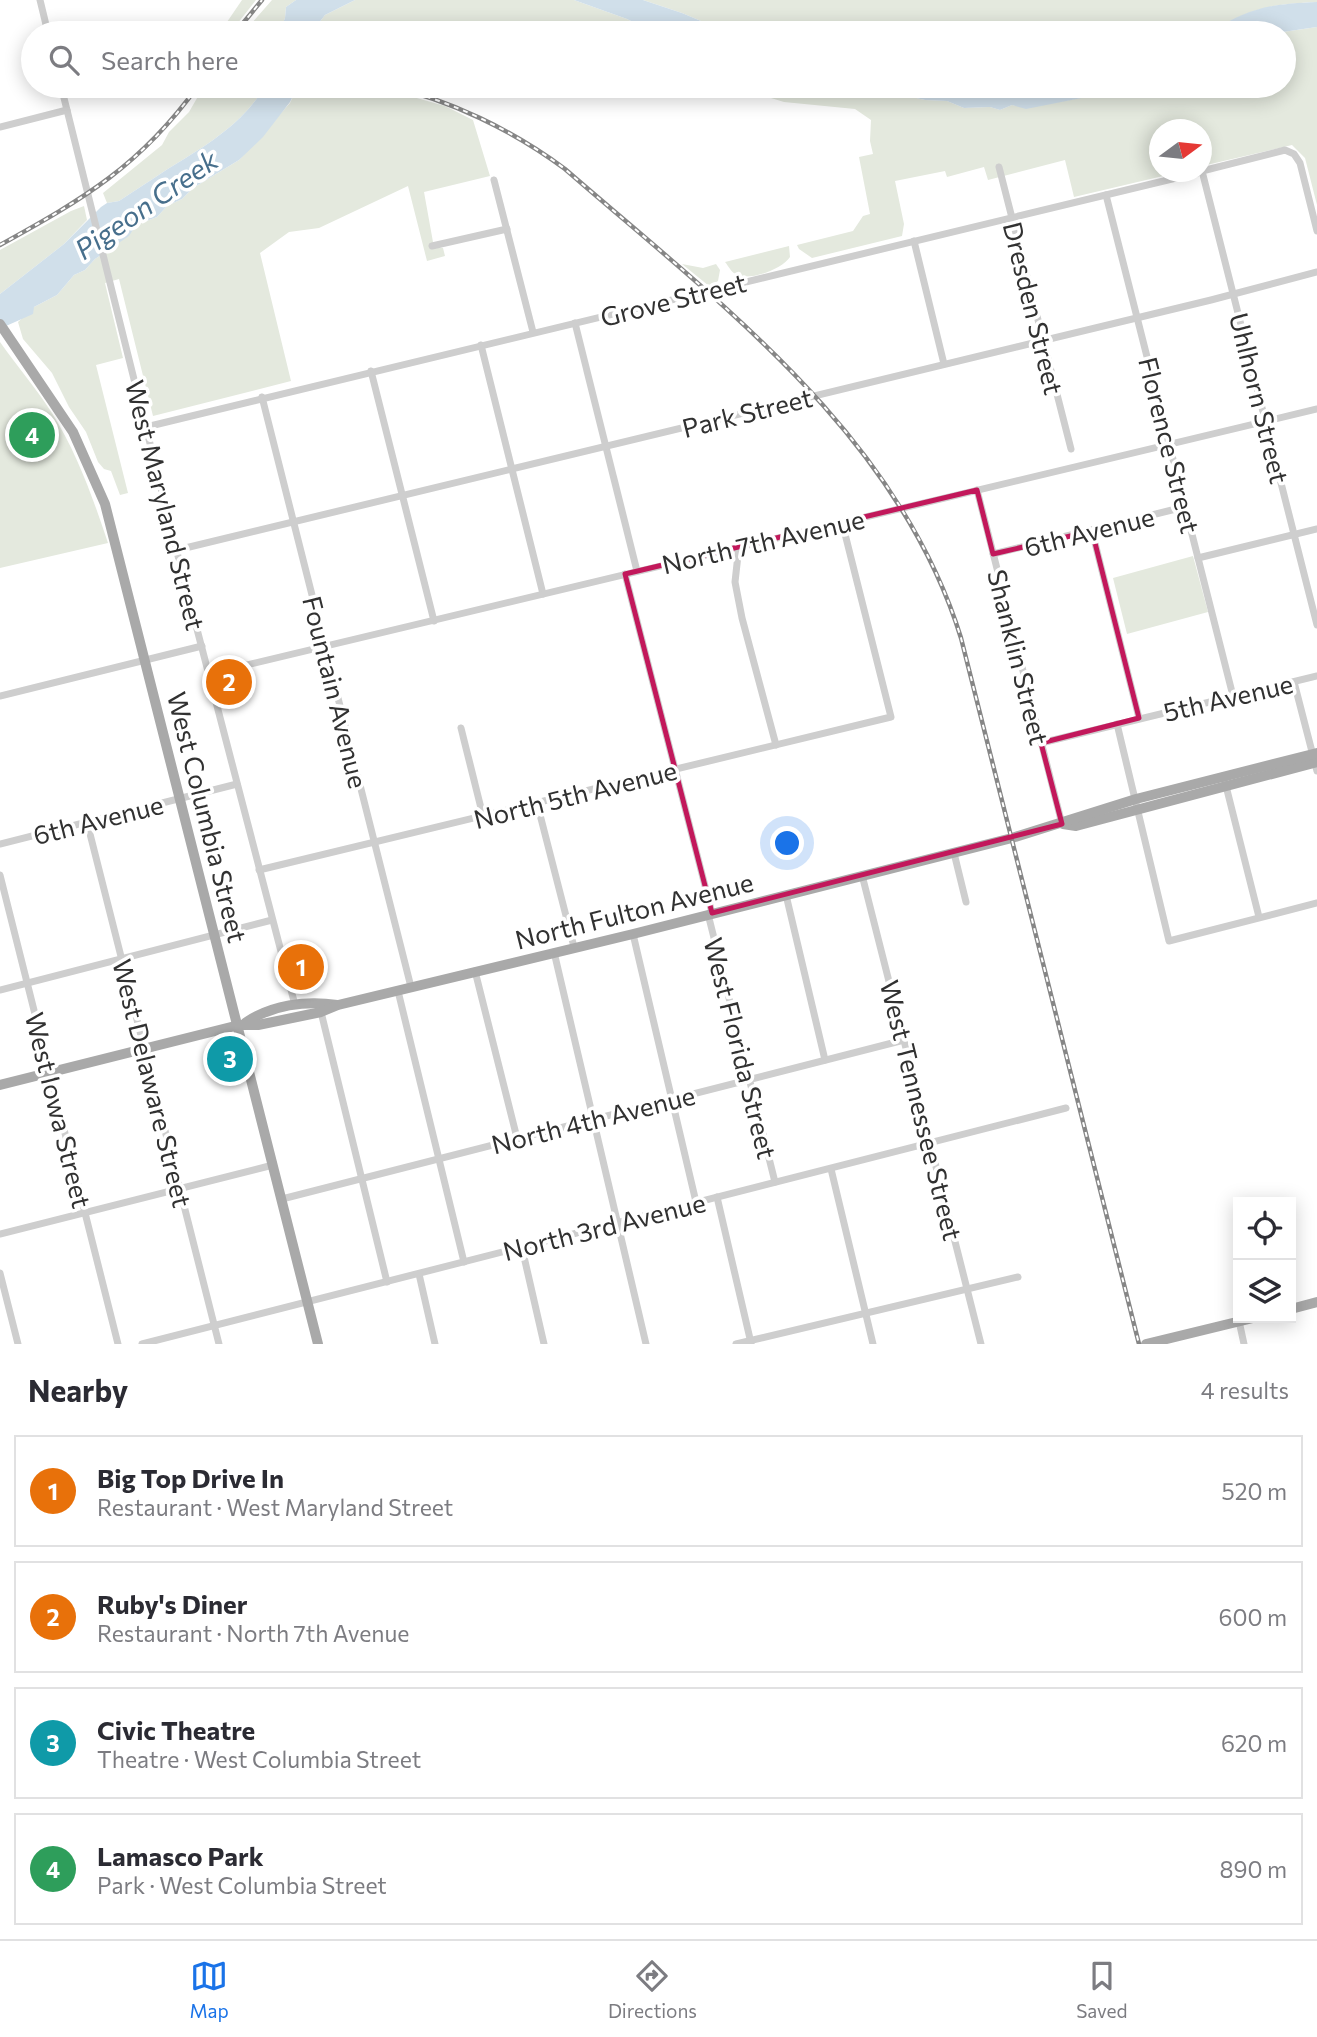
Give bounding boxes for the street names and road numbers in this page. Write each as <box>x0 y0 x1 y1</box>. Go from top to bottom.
street label: Dresden Street <box>998 219 1070 397</box>
street label: Grove Street <box>597 266 749 332</box>
street label: Uhlhorn Street <box>1224 310 1296 486</box>
street label: Florence Street <box>1133 354 1207 536</box>
street label: West Maryland Street <box>120 377 212 633</box>
street label: Park Street <box>679 381 815 443</box>
street label: 6th Avenue <box>1021 500 1157 562</box>
street label: North 7th Avenue <box>659 503 867 579</box>
street label: Shanklin Street <box>982 566 1056 748</box>
street label: Fountain Avenue <box>297 593 375 791</box>
street label: 5th Avenue <box>1160 667 1296 727</box>
street label: West Columbia Street <box>162 689 254 945</box>
street label: North 5th Avenue <box>470 754 680 834</box>
street label: 6th Avenue <box>30 788 166 850</box>
street label: North Fulton Avenue <box>512 865 756 955</box>
street label: West Florida Street <box>699 934 783 1162</box>
street label: West Delaware Street <box>107 956 199 1210</box>
street label: West Tennessee Street <box>875 977 969 1243</box>
street label: West Iowa Street <box>20 1009 98 1211</box>
street label: North 4th Avenue <box>488 1079 698 1159</box>
street label: North 3rd Avenue <box>500 1186 708 1266</box>

